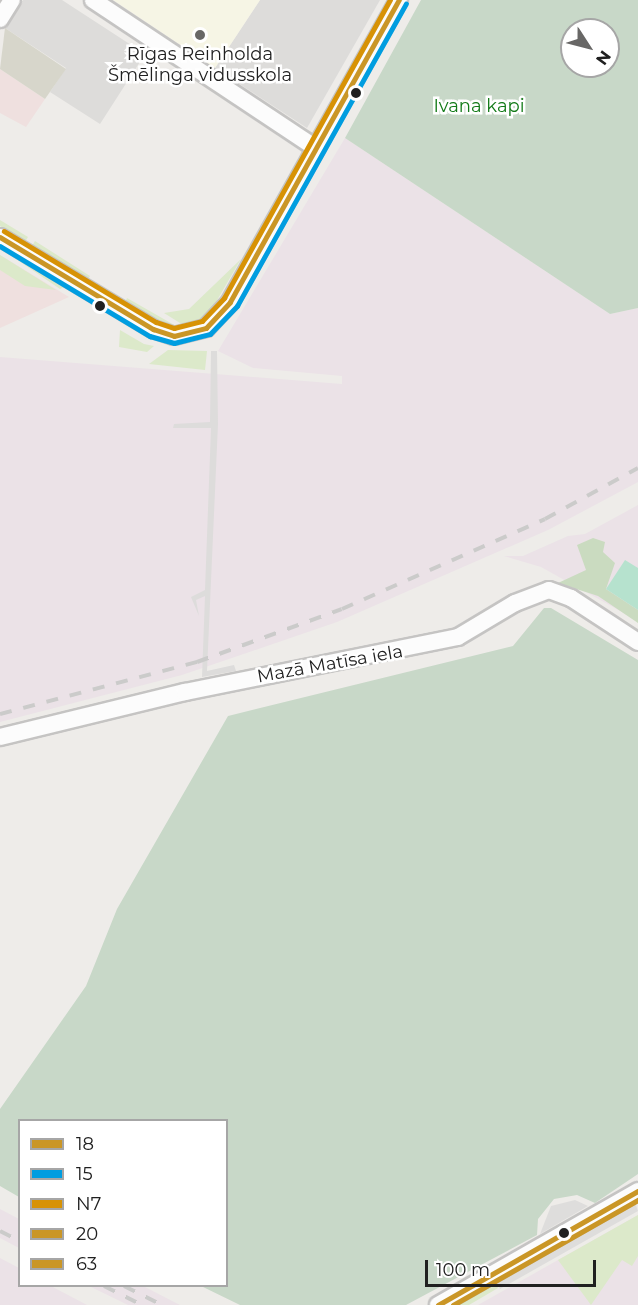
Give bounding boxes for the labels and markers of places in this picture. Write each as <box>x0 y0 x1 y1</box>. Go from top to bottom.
marker: Rīgas Reinholda Šmēlinga vidusskola <box>193 28 207 42</box>
place label: Rīgas Reinholda Šmēlinga vidusskola <box>108 44 292 86</box>
unlabelled marker <box>350 87 362 99</box>
unlabelled marker <box>94 300 106 312</box>
unlabelled marker <box>558 1227 570 1239</box>

